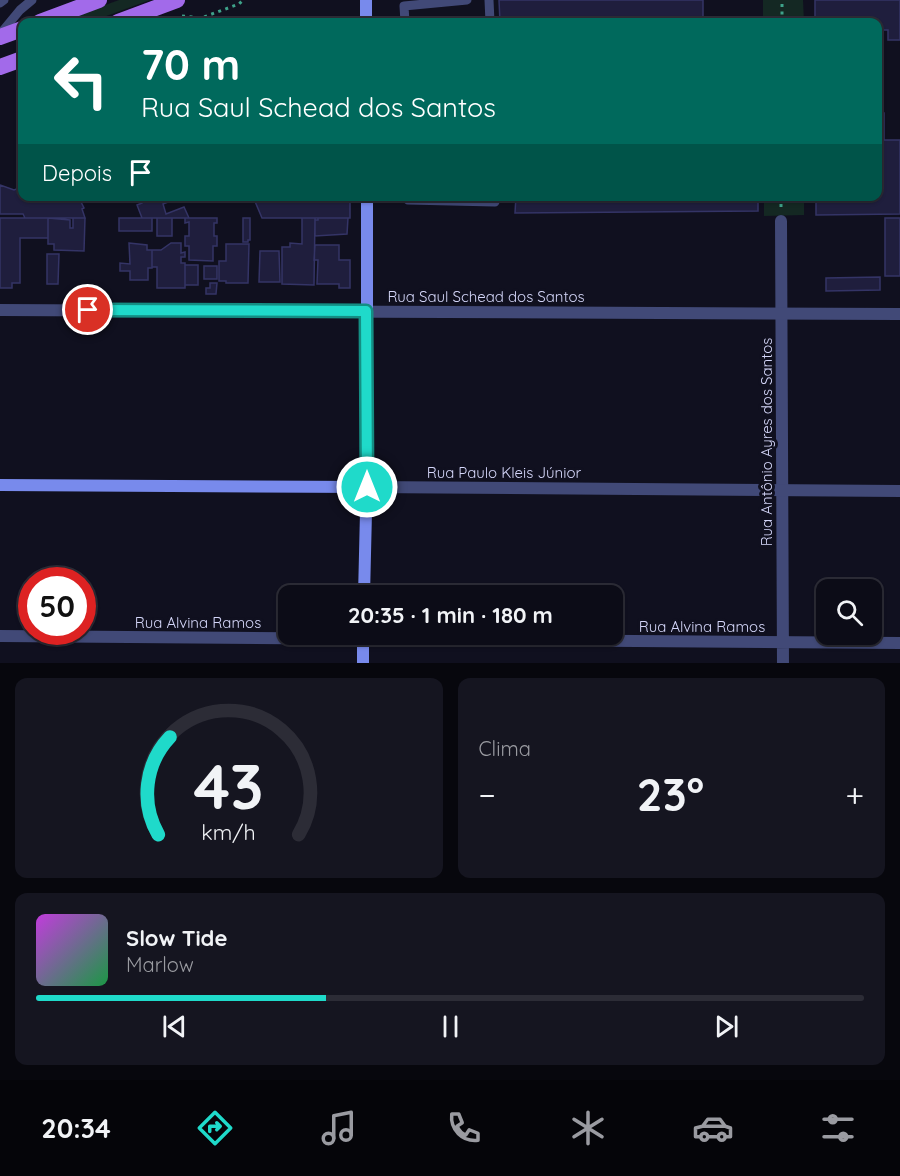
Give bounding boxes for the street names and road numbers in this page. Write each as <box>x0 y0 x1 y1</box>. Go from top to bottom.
street label: Rua Saul Schead dos Santos <box>387 287 585 306</box>
street label: Rua Antônio Ayres dos Santos <box>757 338 776 546</box>
street label: Rua Paulo Kleis Júnior <box>427 463 581 482</box>
street label: Rua Alvina Ramos <box>135 613 261 632</box>
street label: Rua Alvina Ramos <box>639 617 765 636</box>

